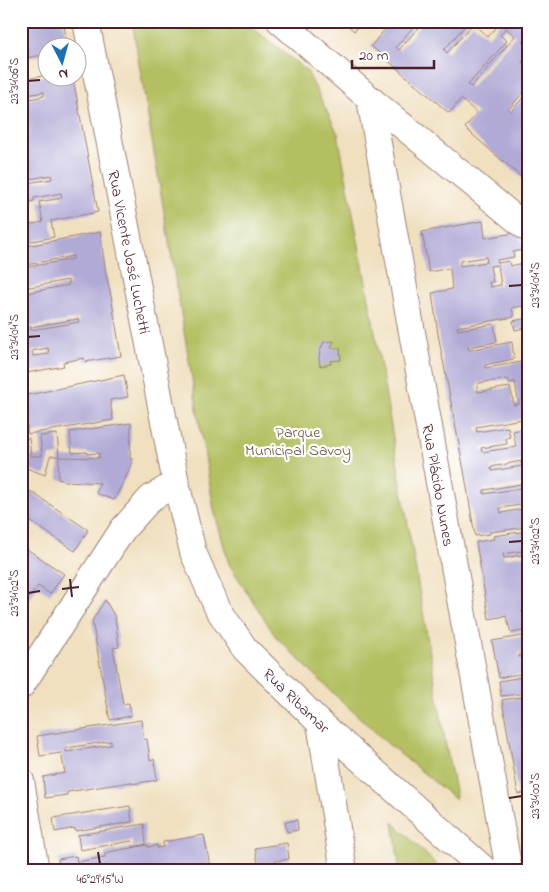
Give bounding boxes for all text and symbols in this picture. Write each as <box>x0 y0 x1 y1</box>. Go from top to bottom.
north arrow <box>38 38 88 88</box>
scale bar <box>352 38 434 70</box>
text: 20 m <box>359 45 389 67</box>
text: 23°34'06"S <box>6 58 24 104</box>
text: N <box>57 63 69 84</box>
street label: Rua Vicente José Luchetti <box>100 168 156 336</box>
text: 23°34'04"S <box>527 262 545 308</box>
text: 23°34'04"S <box>6 314 24 360</box>
park label: Parque Municipal Savoy <box>245 421 351 463</box>
street label: Rua Plácido Nunes <box>414 422 460 549</box>
text: 23°34'02"S <box>527 517 545 564</box>
text: 23°34'02"S <box>6 569 24 616</box>
street label: Rua Ribamar <box>257 663 335 740</box>
text: 23°34'00"S <box>527 773 545 819</box>
text: 46°29'15"W <box>76 871 124 889</box>

